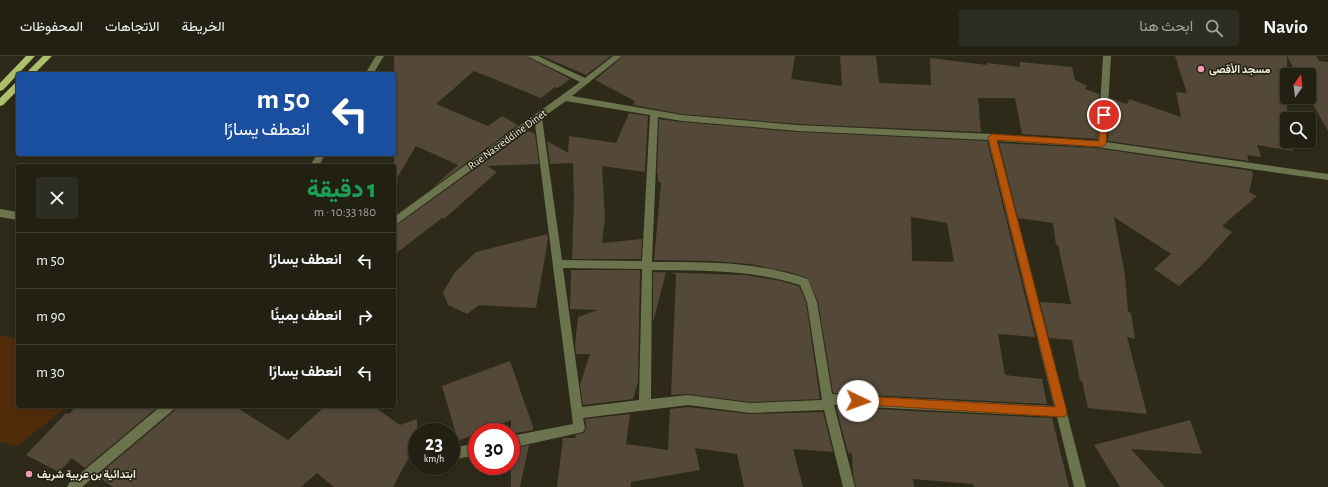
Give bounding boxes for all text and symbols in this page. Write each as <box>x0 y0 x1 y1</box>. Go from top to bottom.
search box <box>959 10 1239 46</box>
icon: search <box>1203 17 1225 39</box>
text: Navio <box>1263 18 1308 37</box>
text: ابحث هنا <box>1139 19 1193 34</box>
text: المحفوظات <box>20 20 83 34</box>
text: الاتجاهات <box>105 20 159 34</box>
text: الخريطة <box>181 20 225 34</box>
place label: مسجد الأقصى <box>1209 63 1271 76</box>
marker: مسجد الأقصى <box>1196 64 1206 74</box>
north arrow <box>1280 68 1316 104</box>
map controls <box>1280 68 1316 148</box>
text: 50 m <box>256 86 310 114</box>
icon: left <box>324 88 376 140</box>
pin <box>1087 98 1121 132</box>
icon: arrive <box>1093 104 1115 126</box>
street label: Rue Nasreddine Dinet <box>466 107 549 172</box>
button: search <box>1280 112 1316 148</box>
text: انعطف يسارًا <box>224 121 310 139</box>
button: close <box>36 177 78 219</box>
text: 1 دقيقة <box>307 178 376 202</box>
text: 180 m · 10:33 <box>314 206 376 219</box>
icon: left <box>354 250 376 272</box>
text: انعطف يسارًا <box>269 252 342 267</box>
text: 50 m <box>36 253 65 268</box>
icon: right <box>354 306 376 328</box>
text: انعطف يمينًا <box>271 308 342 323</box>
text: 90 m <box>36 309 65 324</box>
icon: left <box>354 362 376 384</box>
text: انعطف يسارًا <box>269 364 342 379</box>
text: 30 m <box>36 365 65 380</box>
position arrow <box>837 380 879 422</box>
speed limit sign: 30 <box>468 423 520 475</box>
text: 23 <box>425 434 443 454</box>
text: km/h <box>424 454 444 464</box>
marker: ابتدائية بن عربية شريف <box>24 469 34 479</box>
place label: ابتدائية بن عربية شريف <box>37 469 136 481</box>

